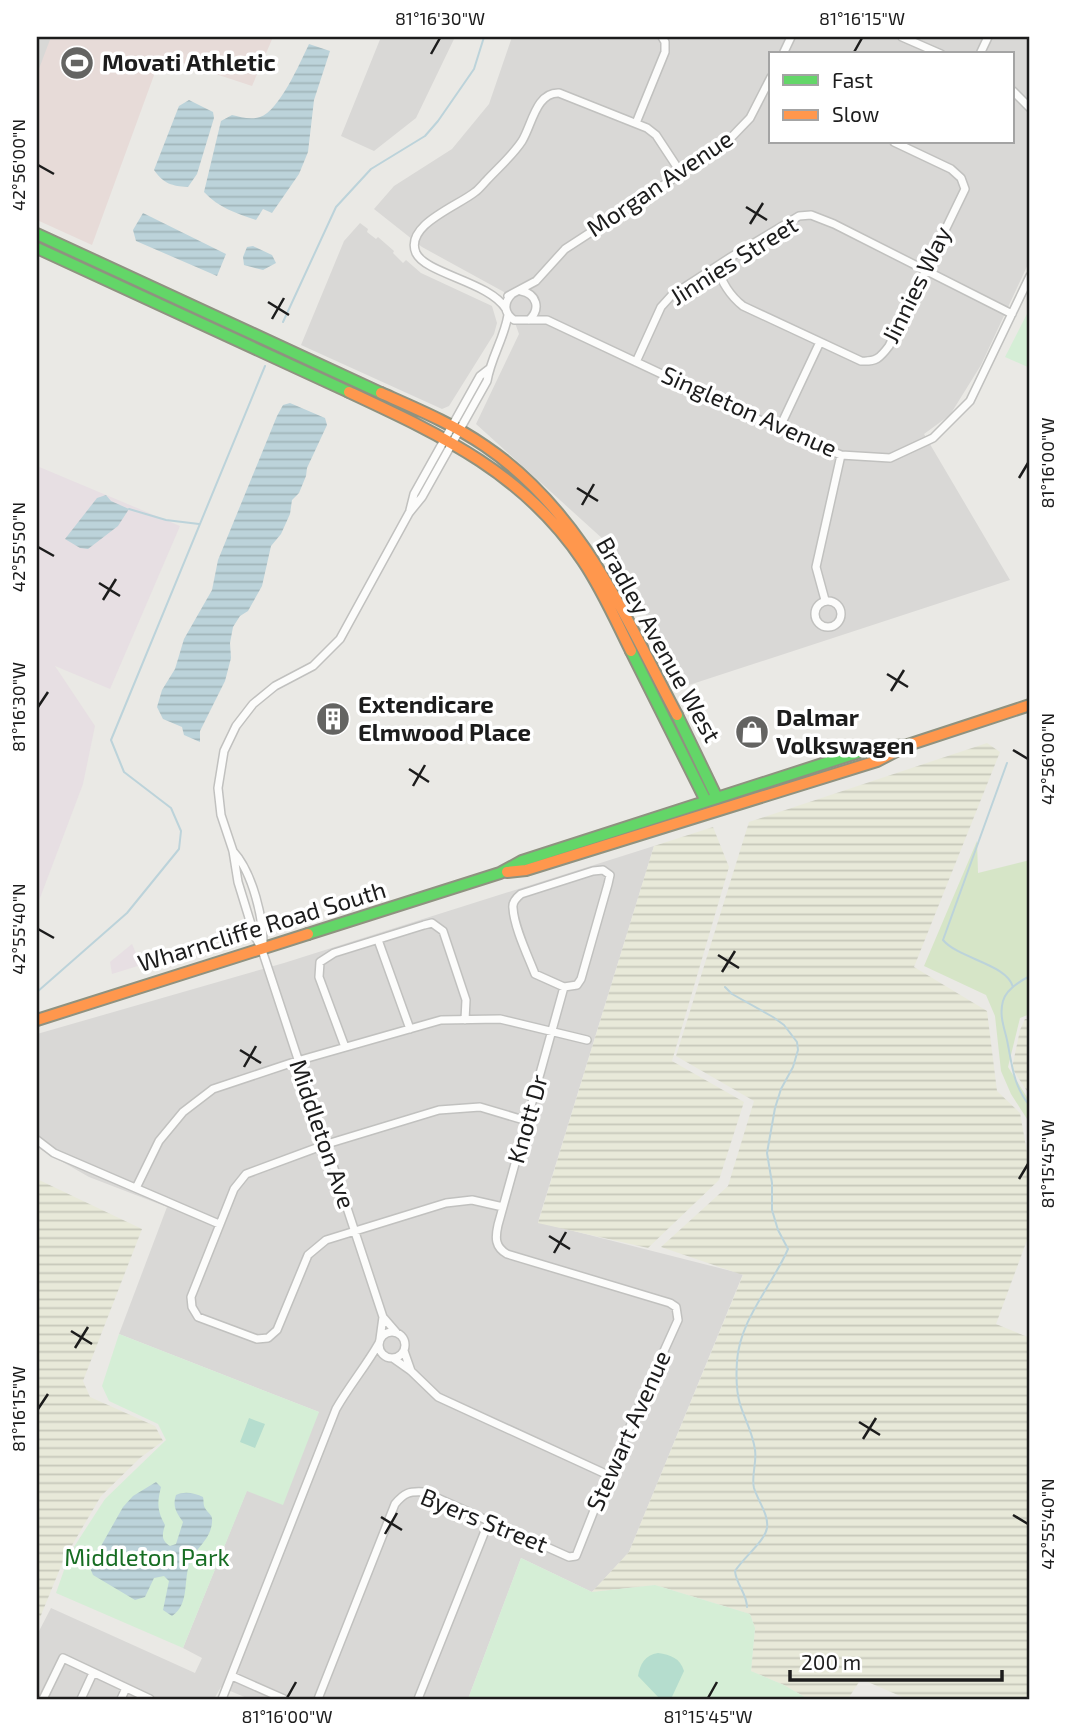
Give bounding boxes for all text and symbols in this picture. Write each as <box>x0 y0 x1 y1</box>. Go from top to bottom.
text: 81°16'30"W <box>395 7 485 29</box>
text: 81°16'15"W <box>819 7 905 29</box>
sports icon: Movati Athletic <box>58 44 96 82</box>
place label: Movati Athletic <box>102 47 276 76</box>
legend <box>769 52 1014 144</box>
text: Fast <box>832 67 873 92</box>
text: Slow <box>832 101 879 126</box>
text: 42°56'00"N <box>7 119 29 211</box>
street label: Morgan Avenue <box>581 123 738 242</box>
street label: Jinnies Street <box>664 209 802 310</box>
street label: Jinnies Way <box>875 221 957 348</box>
street label: Singleton Avenue <box>658 359 842 462</box>
text: 81°16'00"W <box>1036 418 1058 508</box>
text: 42°55'50"N <box>7 502 29 592</box>
street label: Bradley Avenue West <box>591 532 728 747</box>
text: 81°16'30"W <box>7 662 29 752</box>
place label: Extendicare Elmwood Place <box>358 689 531 746</box>
building icon: Extendicare Elmwood Place <box>314 700 352 738</box>
place label: Dalmar Volkswagen <box>776 702 914 759</box>
shop icon: Dalmar Volkswagen <box>733 713 771 751</box>
text: 42°56'00"N <box>1036 713 1058 805</box>
street label: Wharncliffe Road South <box>134 874 389 977</box>
text: 42°55'40"N <box>7 883 29 975</box>
street label: Middleton Ave <box>284 1055 363 1212</box>
street label: Knott Dr <box>500 1071 553 1166</box>
text: 81°15'45"W <box>1036 1120 1058 1208</box>
street label: Stewart Avenue <box>579 1346 676 1515</box>
text: 81°16'15"W <box>7 1366 29 1452</box>
text: 42°55'40"N <box>1036 1478 1058 1570</box>
street label: Byers Street <box>417 1481 552 1558</box>
park label: Middleton Park <box>64 1542 230 1571</box>
scale bar <box>790 1638 1002 1682</box>
text: 200 m <box>801 1649 861 1674</box>
text: 81°16'00"W <box>242 1705 332 1727</box>
text: 81°15'45"W <box>664 1705 752 1727</box>

